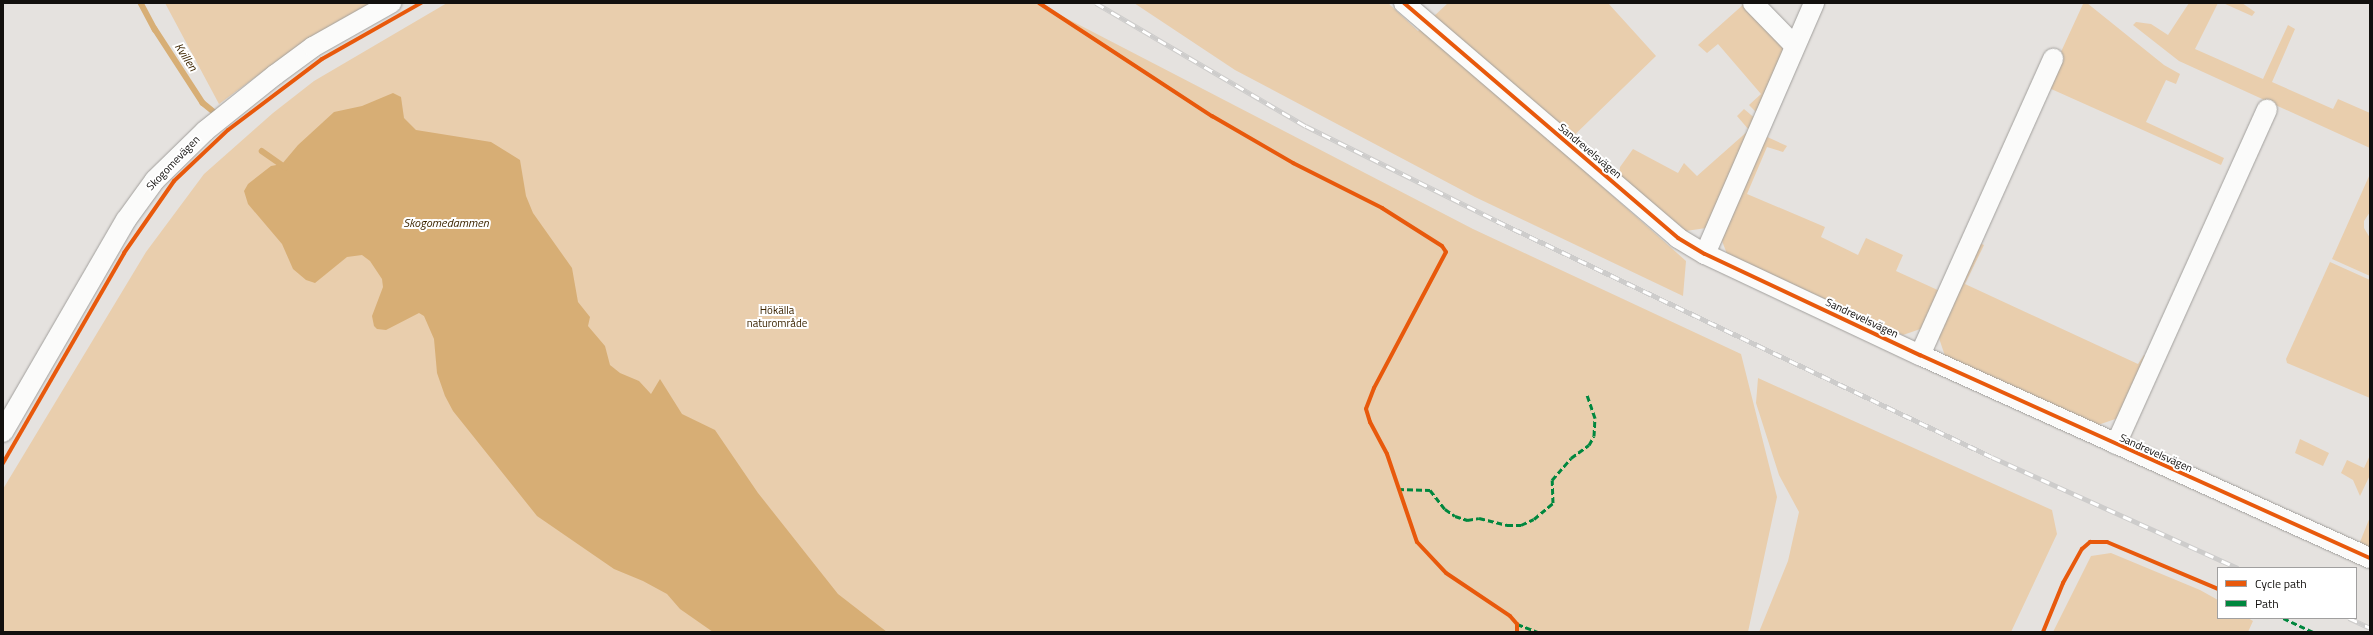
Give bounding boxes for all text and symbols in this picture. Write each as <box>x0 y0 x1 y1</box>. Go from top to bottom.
water label: Kvillen <box>172 40 200 74</box>
street label: Sandrevelsvägen <box>1556 121 1624 181</box>
street label: Skogomevägen <box>144 133 202 193</box>
water label: Skogomedammen <box>403 216 489 230</box>
street label: Sandrevelsvägen <box>1824 295 1900 341</box>
park label: Hökälla naturområde <box>747 304 807 330</box>
street label: Sandrevelsvägen <box>2117 431 2195 475</box>
legend <box>2217 567 2357 619</box>
text: Cycle path <box>2255 574 2307 593</box>
text: Path <box>2255 594 2279 613</box>

